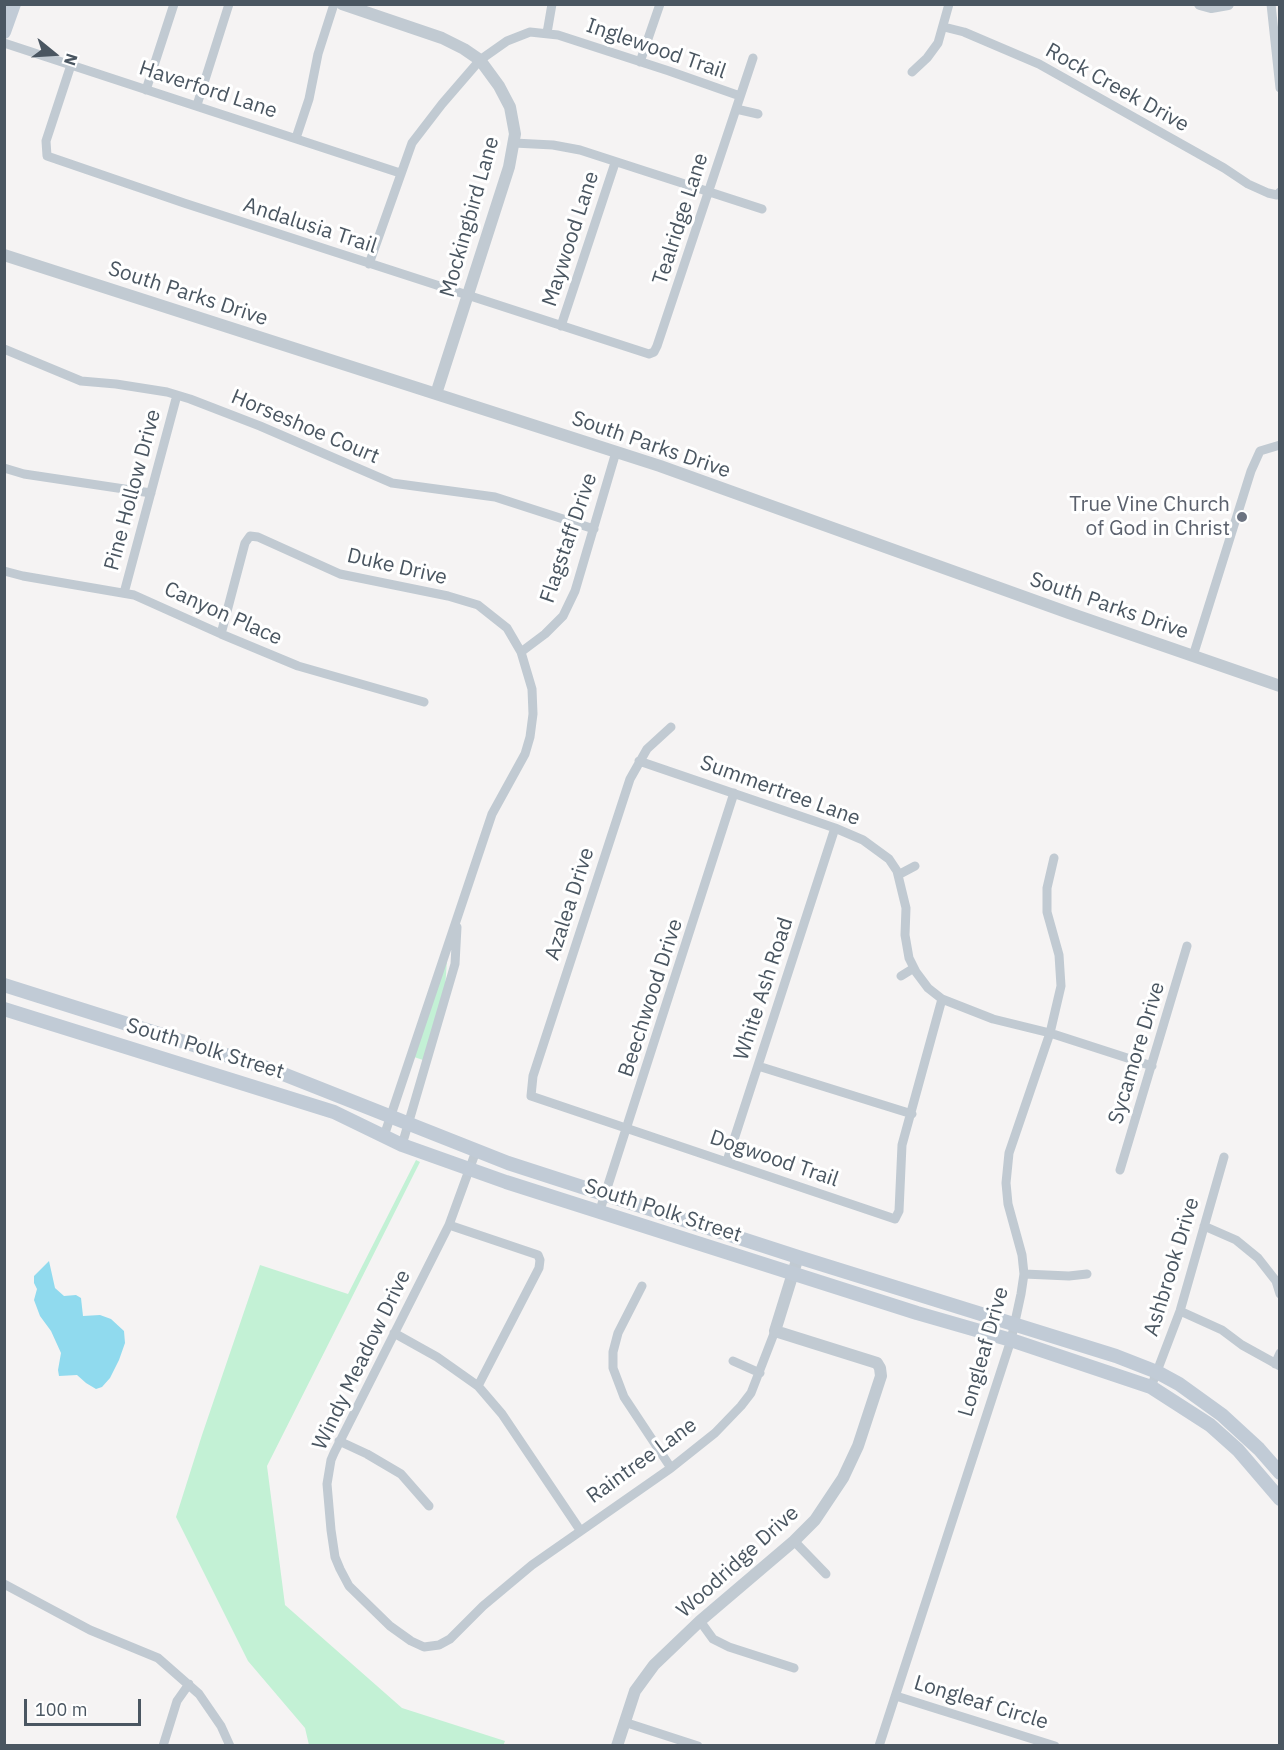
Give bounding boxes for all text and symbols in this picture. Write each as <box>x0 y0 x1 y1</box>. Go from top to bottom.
street label: Inglewood Trail <box>583 13 729 85</box>
north arrow <box>24 24 84 84</box>
street label: Rock Creek Drive <box>1041 38 1193 138</box>
text: N <box>60 51 82 68</box>
street label: Haverford Lane <box>136 56 280 124</box>
street label: Mockingbird Lane <box>435 134 505 300</box>
street label: Tealridge Lane <box>648 150 714 288</box>
street label: Maywood Lane <box>537 168 605 310</box>
street label: Andalusia Trail <box>240 193 380 259</box>
street label: South Parks Drive <box>105 256 271 332</box>
street label: Horseshoe Court <box>227 384 383 470</box>
street label: South Parks Drive <box>568 406 734 484</box>
street label: Pine Hollow Drive <box>99 407 167 573</box>
street label: Flagstaff Drive <box>535 470 603 606</box>
place label: True Vine Church of God in Christ <box>1069 492 1230 542</box>
marker: True Vine Church of God in Christ <box>1235 510 1249 524</box>
street label: Duke Drive <box>344 543 450 591</box>
street label: South Parks Drive <box>1026 567 1192 645</box>
street label: Canyon Place <box>160 577 286 651</box>
street label: Summertree Lane <box>697 750 863 832</box>
street label: Azalea Drive <box>540 845 600 963</box>
street label: White Ash Road <box>729 914 799 1064</box>
street label: Beechwood Drive <box>614 916 688 1080</box>
street label: Sycamore Drive <box>1103 979 1171 1127</box>
street label: South Polk Street <box>123 1013 287 1085</box>
street label: Dogwood Trail <box>706 1125 842 1193</box>
street label: South Polk Street <box>581 1174 745 1248</box>
street label: Ashbrook Drive <box>1139 1195 1205 1339</box>
street label: Windy Meadow Drive <box>308 1266 416 1454</box>
street label: Longleaf Drive <box>953 1284 1015 1420</box>
street label: Raintree Lane <box>582 1413 702 1509</box>
street label: Woodridge Drive <box>672 1501 804 1623</box>
street label: Longleaf Circle <box>911 1671 1051 1735</box>
scale bar <box>27 1687 144 1725</box>
text: 100 m <box>35 1698 87 1721</box>

